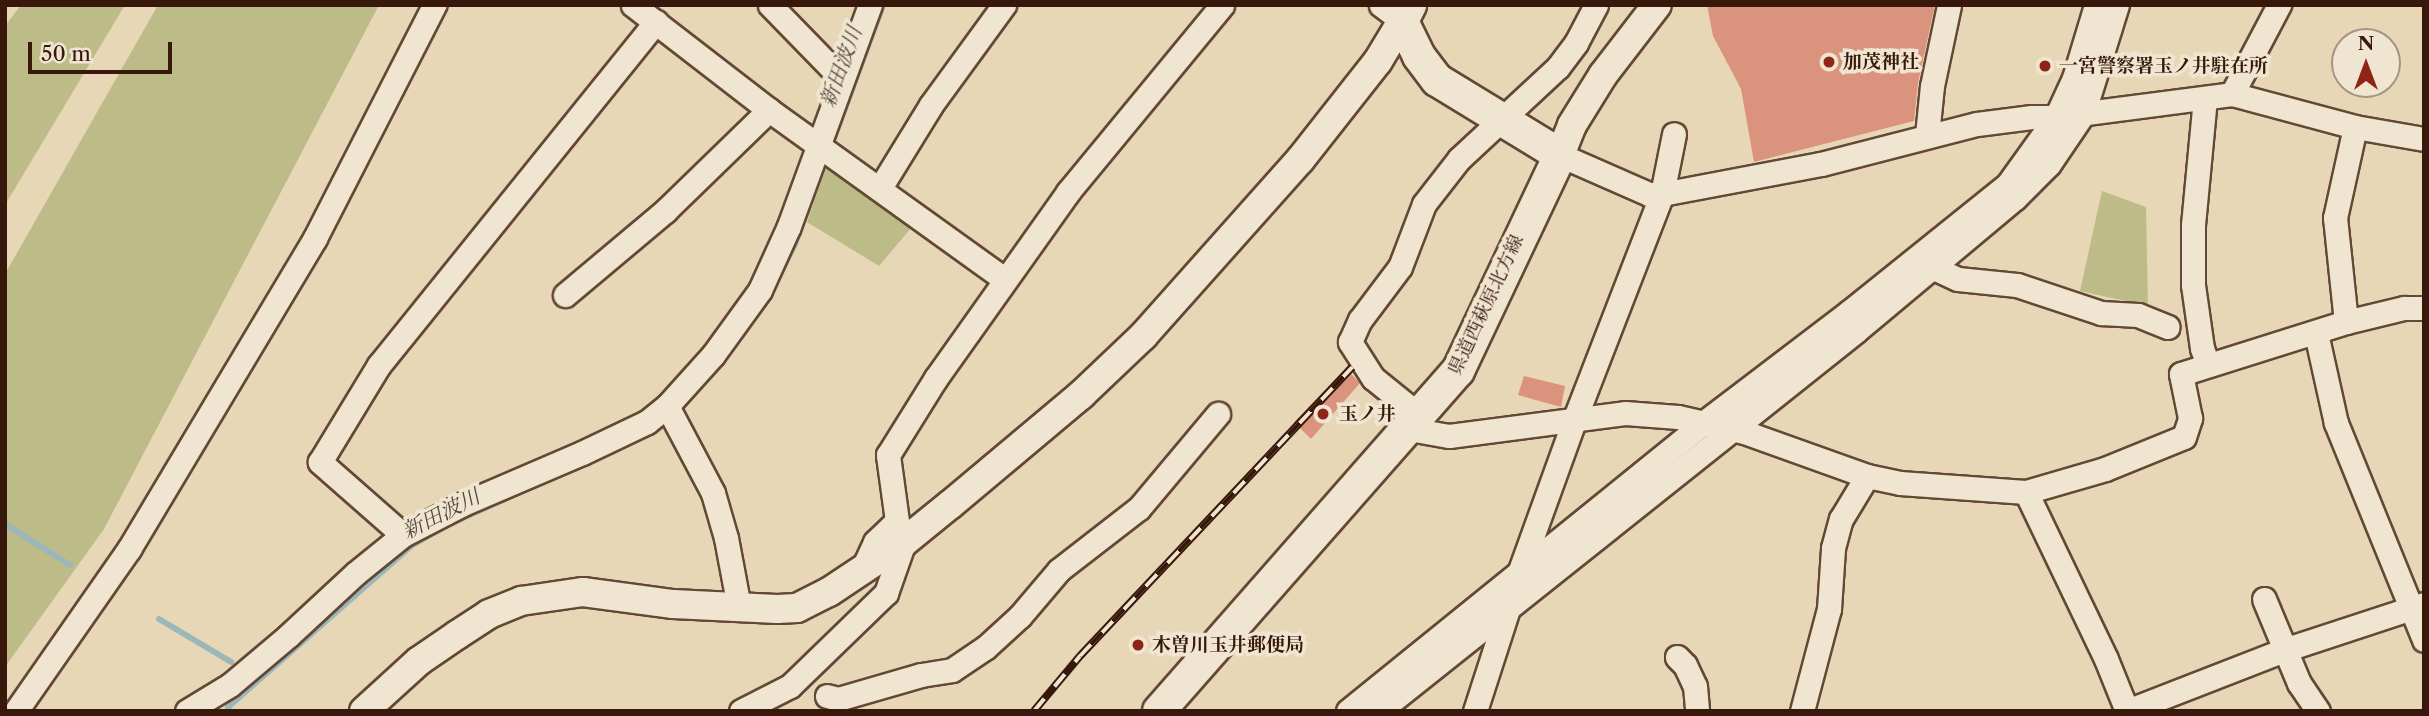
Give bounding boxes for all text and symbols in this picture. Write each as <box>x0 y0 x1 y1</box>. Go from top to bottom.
water label: 新田波川 <box>815 23 867 111</box>
scale bar <box>32 28 175 72</box>
north arrow <box>2331 28 2401 98</box>
text: N <box>2358 32 2374 55</box>
text: 50 m <box>41 41 91 66</box>
place label: 加茂神社 <box>1843 51 1919 73</box>
marker: 加茂神社 <box>1821 54 1837 70</box>
place label: 一宮警察署玉ノ井駐在所 <box>2059 55 2268 77</box>
marker: 一宮警察署玉ノ井駐在所 <box>2037 58 2053 74</box>
street label: 県道西萩原北方線 <box>1444 231 1528 379</box>
place label: 玉ノ井 <box>1339 403 1396 425</box>
marker: 玉ノ井 <box>1313 404 1333 424</box>
water label: 新田波川 <box>398 484 484 544</box>
place label: 木曽川玉井郵便局 <box>1152 634 1304 656</box>
marker: 木曽川玉井郵便局 <box>1130 637 1146 653</box>

